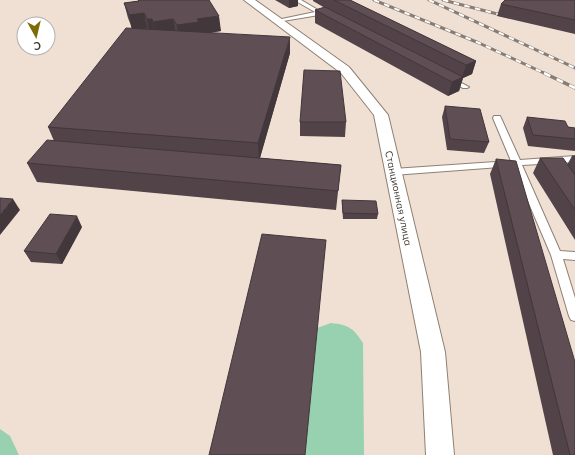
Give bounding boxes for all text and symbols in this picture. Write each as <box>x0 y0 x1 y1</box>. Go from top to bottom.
north arrow <box>16 16 56 56</box>
text: С <box>32 38 42 53</box>
street label: Станционная улица <box>382 149 415 247</box>

